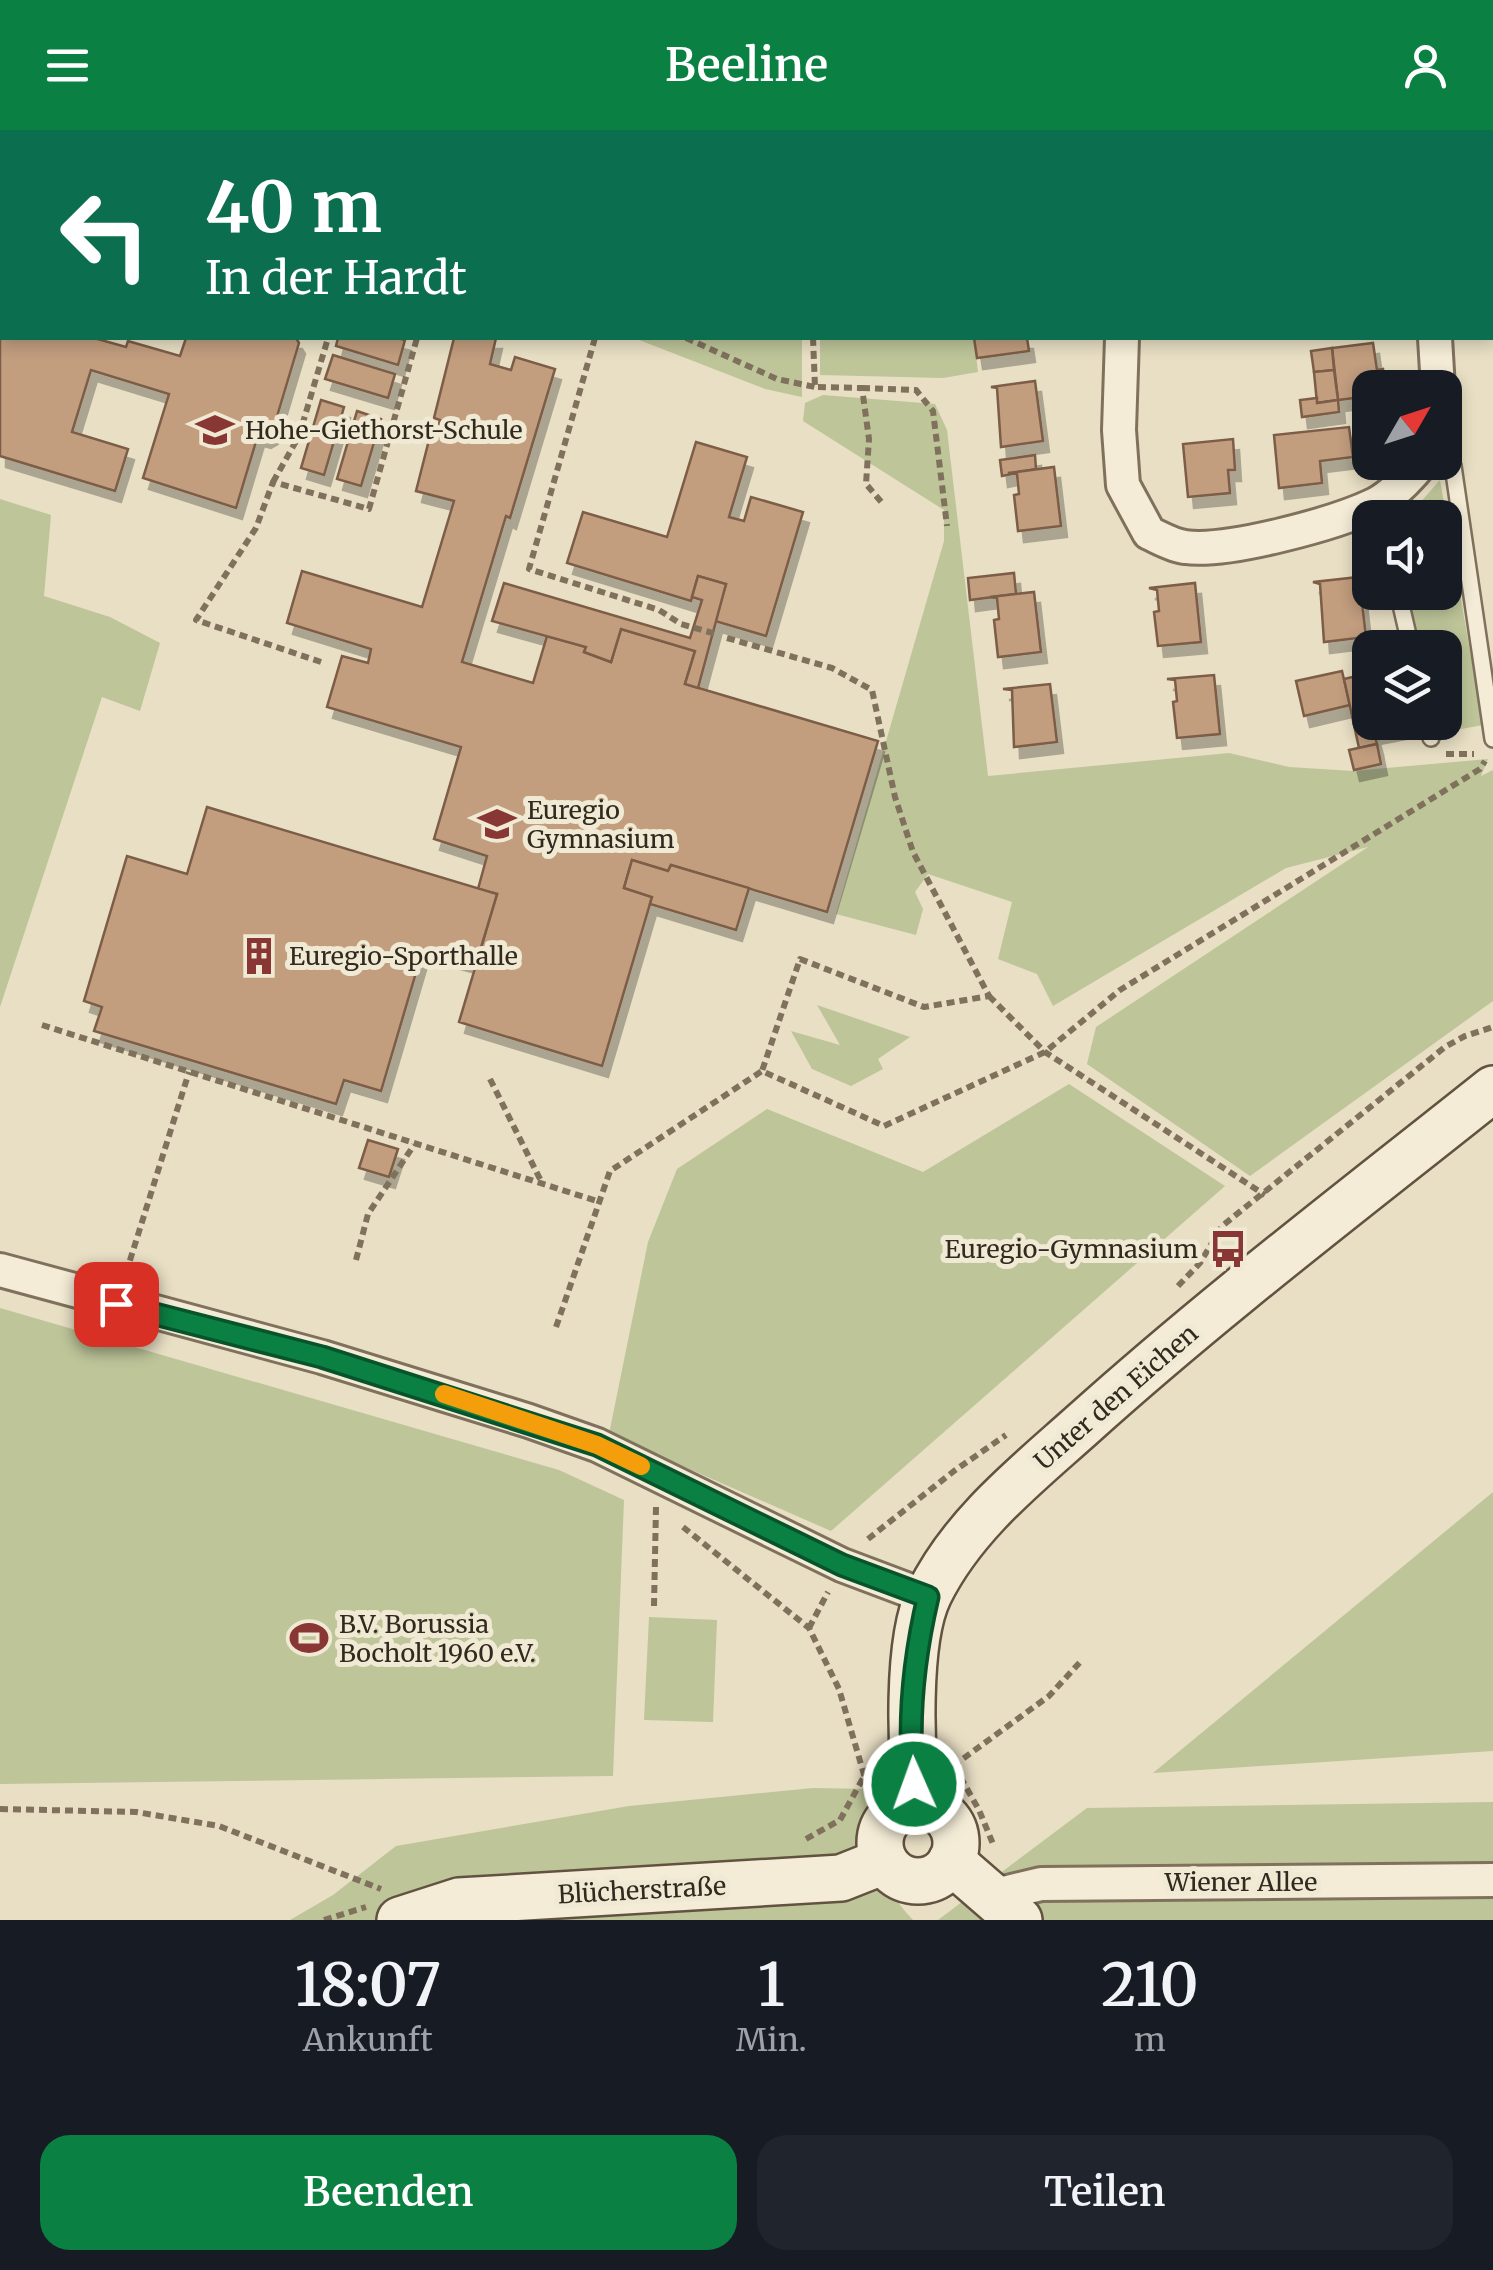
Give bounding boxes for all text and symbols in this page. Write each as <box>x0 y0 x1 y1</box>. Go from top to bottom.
text: Beeline <box>665 37 828 93</box>
icon: menu <box>40 38 95 93</box>
icon: person <box>1398 38 1453 93</box>
text: 40 m <box>205 163 382 251</box>
icon: left <box>40 170 170 300</box>
text: In der Hardt <box>205 250 467 306</box>
north arrow <box>1352 370 1462 480</box>
map controls <box>1352 370 1462 740</box>
school or university icon: Hohe-Giethorst-Schule <box>194 409 236 451</box>
place label: Hohe-Giethorst-Schule <box>245 414 523 446</box>
button: sound <box>1352 500 1462 610</box>
button: layers <box>1352 630 1462 740</box>
place label: Euregio Gymnasium <box>527 794 675 855</box>
school or university icon: Euregio Gymnasium <box>476 803 518 845</box>
building icon: Euregio-Sporthalle <box>238 935 280 977</box>
place label: Euregio-Sporthalle <box>289 940 518 972</box>
bus stop icon: Euregio-Gymnasium <box>1207 1228 1249 1270</box>
place label: Euregio-Gymnasium <box>945 1233 1198 1265</box>
pin <box>74 1262 159 1347</box>
icon: arrive <box>89 1277 144 1332</box>
street label: Unter den Eichen <box>1028 1317 1204 1477</box>
place label: B.V. Borussia Bocholt 1960 e.V. <box>339 1608 536 1669</box>
sports icon: B.V. Borussia Bocholt 1960 e.V. <box>288 1617 330 1659</box>
position arrow <box>862 1732 966 1836</box>
street label: Wiener Allee <box>1164 1866 1317 1898</box>
street label: Blücherstraße <box>557 1870 727 1910</box>
text: 18:07 <box>294 1947 441 2022</box>
text: 1 <box>757 1947 785 2022</box>
text: 210 <box>1101 1947 1199 2022</box>
text: Ankunft <box>303 2020 433 2060</box>
text: Min. <box>736 2020 807 2060</box>
text: m <box>1134 2020 1166 2060</box>
button: Beenden <box>40 2135 737 2250</box>
button: Teilen <box>757 2135 1453 2250</box>

